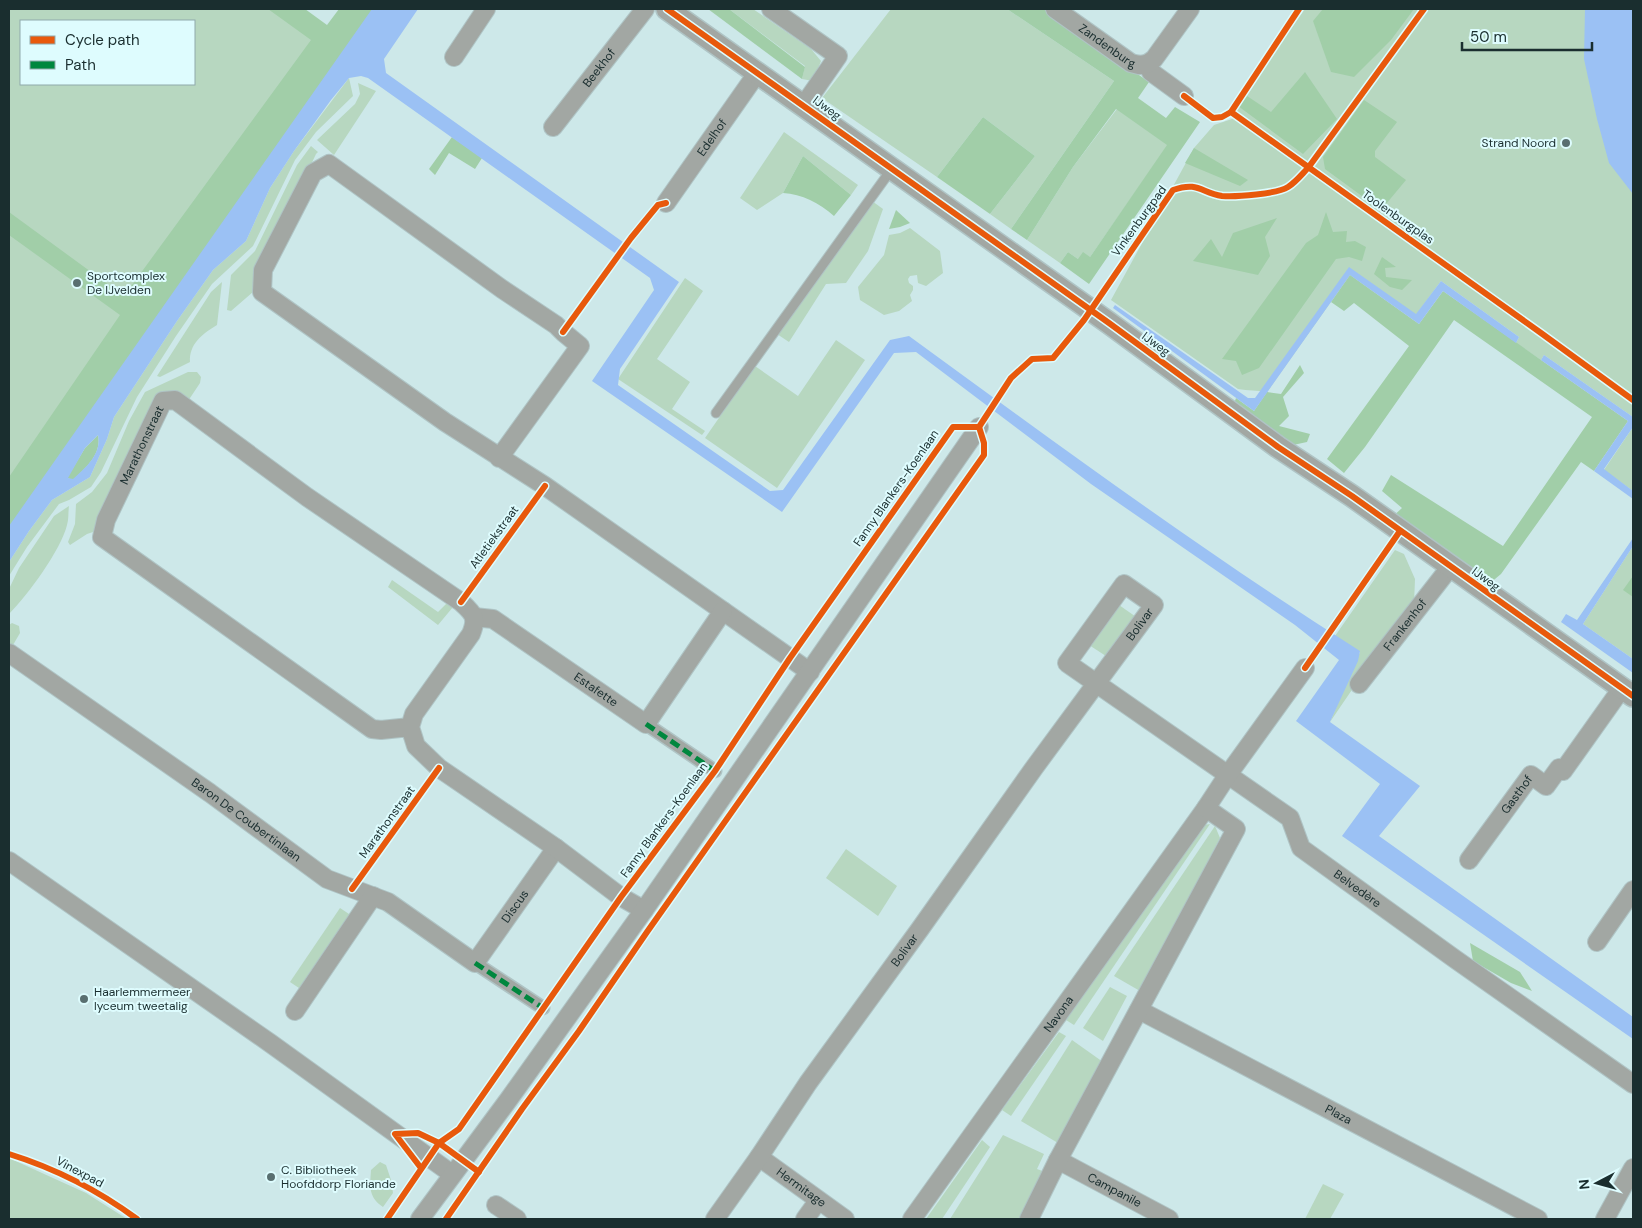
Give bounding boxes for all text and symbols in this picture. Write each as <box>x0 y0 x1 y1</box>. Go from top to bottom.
legend <box>20 20 195 85</box>
street label: Zandenburg <box>1075 20 1137 72</box>
scale bar <box>1462 20 1592 52</box>
text: 50 m <box>1470 27 1507 47</box>
text: Cycle path <box>65 30 140 50</box>
street label: Beekhof <box>579 45 619 91</box>
text: Path <box>65 55 96 75</box>
street label: IJweg <box>810 92 845 124</box>
street label: Edelhof <box>693 116 731 159</box>
place label: Strand Noord <box>1482 135 1556 151</box>
marker: Strand Noord <box>1560 137 1572 149</box>
street label: Vinkenburgpad <box>1108 182 1170 260</box>
street label: Toolenburgplas <box>1359 186 1437 248</box>
place label: Sportcomplex De IJvelden <box>87 268 165 298</box>
marker: Sportcomplex De IJvelden <box>71 277 83 289</box>
street label: IJweg <box>1139 328 1174 360</box>
street label: Marathonstraat <box>116 403 168 487</box>
street label: Fanny Blankers-Koenlaan <box>850 426 942 549</box>
street label: Atletiekstraat <box>466 502 522 572</box>
street label: IJweg <box>1469 563 1504 595</box>
street label: Frankenhof <box>1380 596 1430 654</box>
street label: Bolivar <box>1122 604 1158 644</box>
street label: Estafette <box>571 669 621 711</box>
street label: Fanny Blankers-Koenlaan <box>617 759 711 881</box>
street label: Gasthof <box>1497 772 1536 817</box>
street label: Baron De Coubertinlaan <box>188 774 304 865</box>
street label: Marathonstraat <box>355 782 419 861</box>
street label: Belvedère <box>1330 866 1385 911</box>
street label: Discus <box>498 887 532 926</box>
street label: Bolivar <box>887 930 922 970</box>
place label: Haarlemmermeer lyceum tweetalig <box>94 984 191 1014</box>
marker: Haarlemmermeer lyceum tweetalig <box>78 993 90 1005</box>
street label: Navona <box>1040 993 1077 1035</box>
street label: Plaza <box>1322 1101 1355 1128</box>
street label: Vinexpad <box>53 1153 107 1191</box>
north arrow <box>1572 1158 1622 1208</box>
place label: C. Bibliotheek Hoofddorp Floriande <box>281 1162 396 1192</box>
street label: Hermitage <box>773 1164 829 1211</box>
street label: Campanile <box>1085 1169 1145 1211</box>
marker: C. Bibliotheek Hoofddorp Floriande <box>265 1171 277 1183</box>
text: N <box>1575 1178 1594 1190</box>

